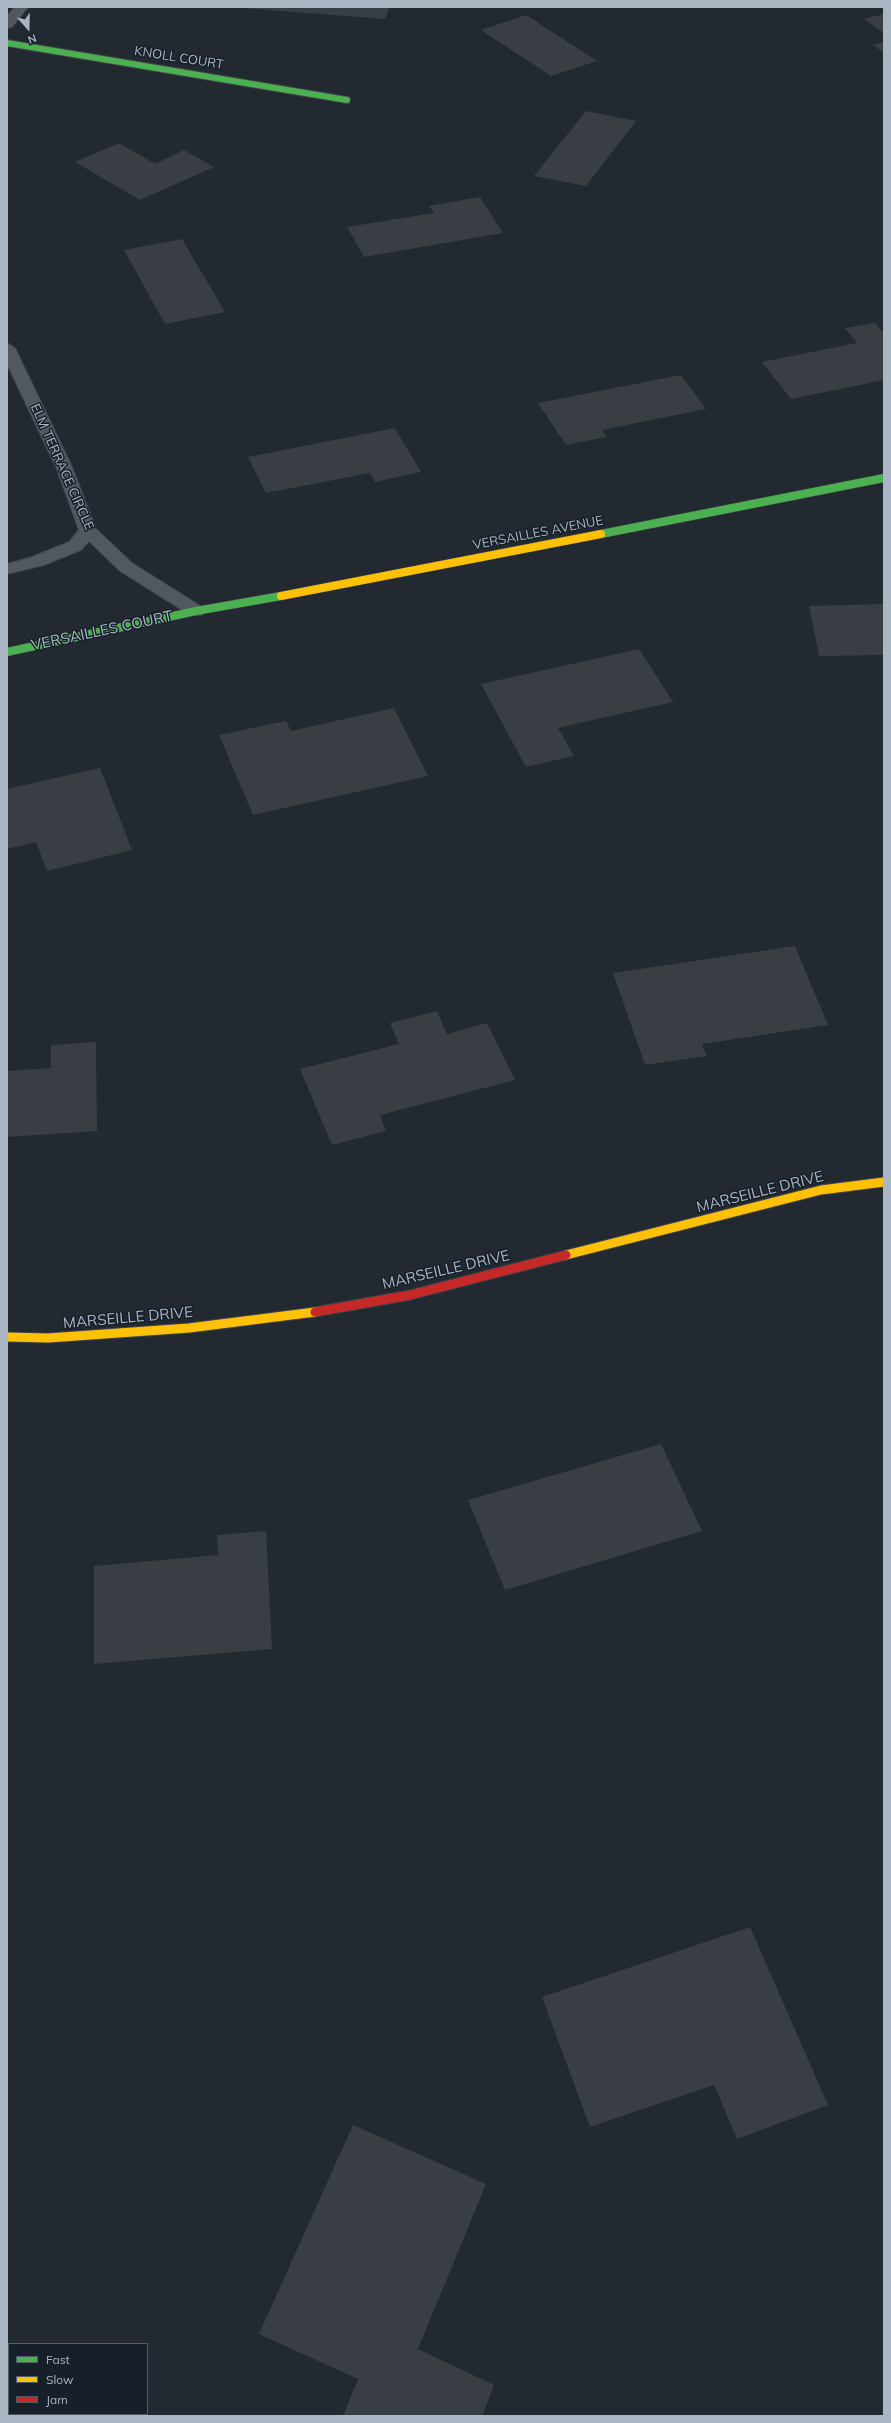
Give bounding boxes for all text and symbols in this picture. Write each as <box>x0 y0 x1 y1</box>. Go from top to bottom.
north arrow <box>8 8 48 48</box>
text: N <box>26 31 38 47</box>
street label: KNOLL COURT <box>133 43 225 73</box>
street label: ELM TERRACE CIRCLE <box>27 401 97 533</box>
street label: VERSAILLES AVENUE <box>472 513 604 553</box>
street label: VERSAILLES COURT <box>30 607 174 655</box>
street label: MARSEILLE DRIVE <box>695 1168 825 1216</box>
street label: MARSEILLE DRIVE <box>381 1247 511 1293</box>
street label: MARSEILLE DRIVE <box>62 1303 194 1333</box>
legend <box>8 2343 148 2415</box>
text: Fast <box>46 2352 70 2367</box>
text: Slow <box>46 2372 74 2387</box>
text: Jam <box>46 2392 68 2407</box>

